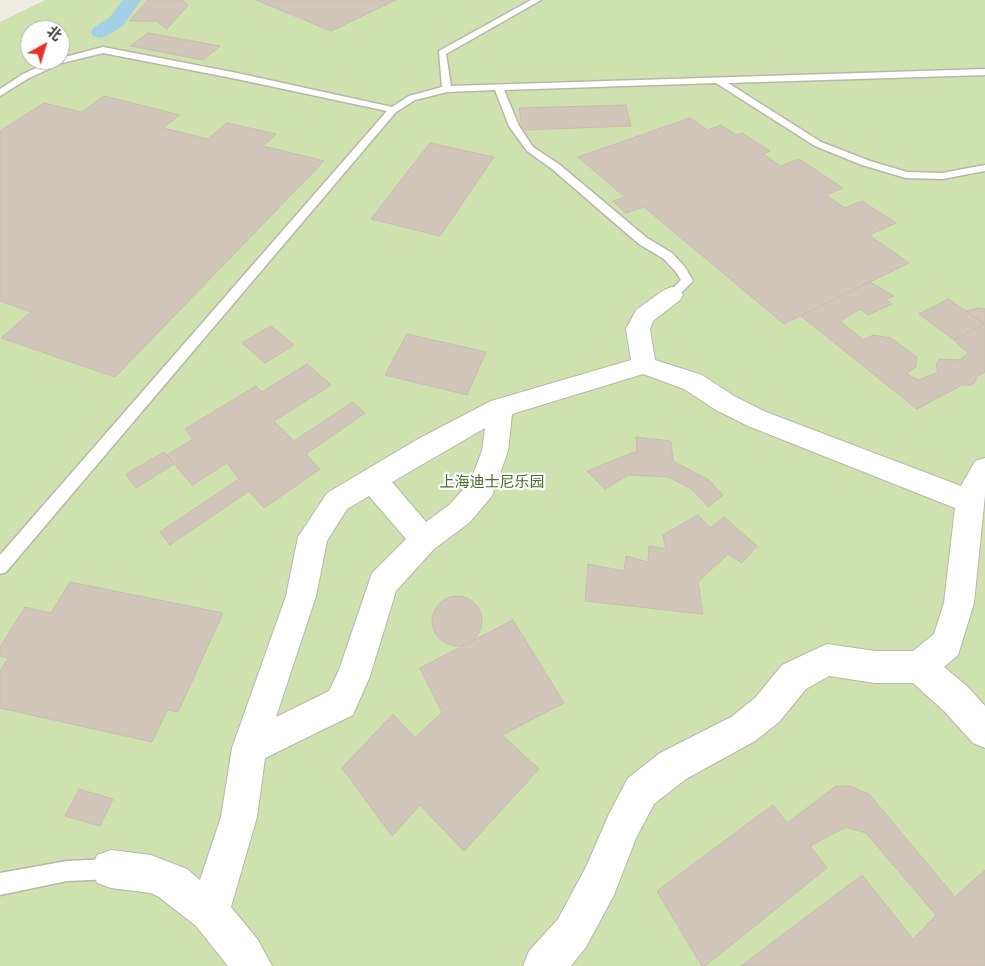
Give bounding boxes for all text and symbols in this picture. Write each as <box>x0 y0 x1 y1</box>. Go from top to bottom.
north arrow <box>20 20 70 70</box>
text: 北 <box>43 23 65 45</box>
park label: 上海迪士尼乐园 <box>440 474 544 492</box>

